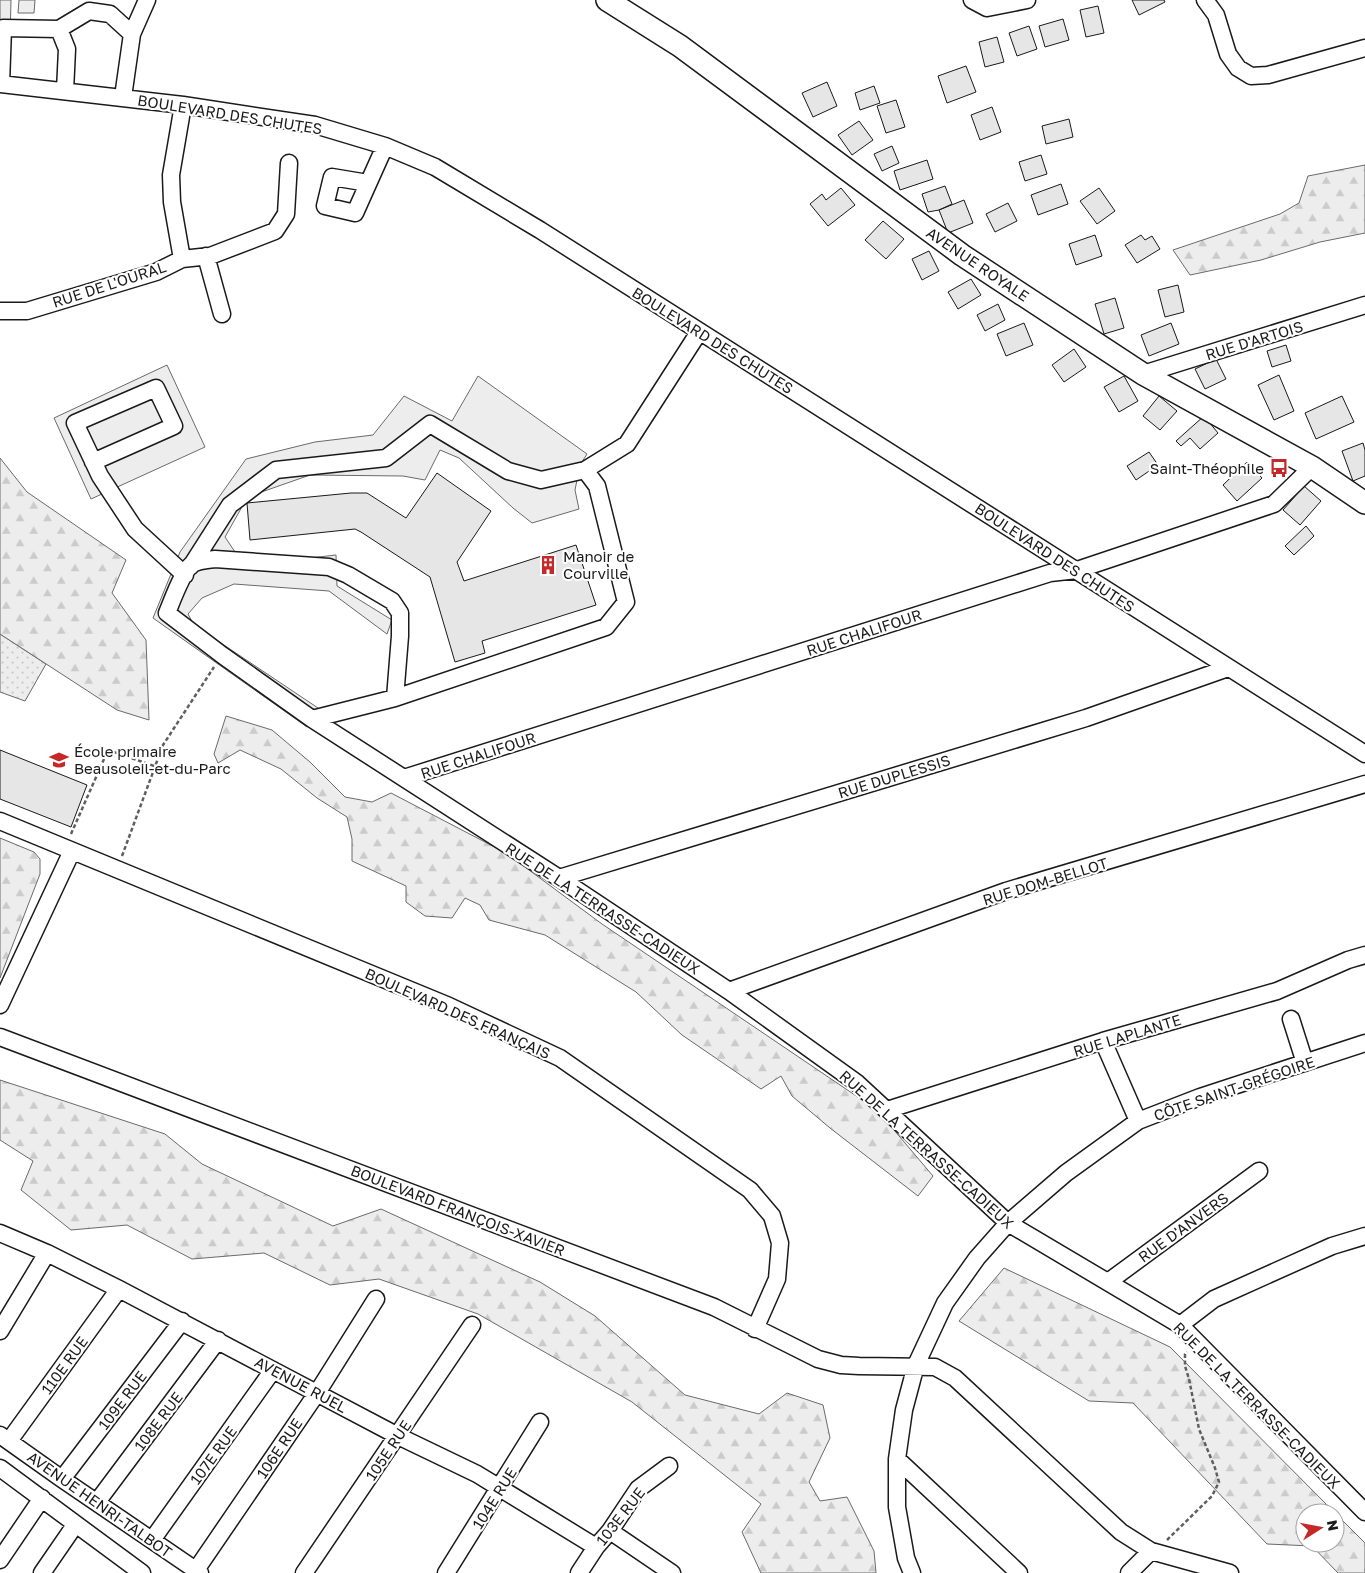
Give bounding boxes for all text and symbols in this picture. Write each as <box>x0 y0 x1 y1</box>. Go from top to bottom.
street label: BOULEVARD DES CHUTES <box>136 91 324 137</box>
street label: AVENUE ROYALE <box>923 223 1033 305</box>
street label: RUE DE L'OURAL <box>50 257 169 311</box>
street label: BOULEVARD DES CHUTES <box>629 283 797 397</box>
street label: RUE D'ARTOIS <box>1203 317 1305 363</box>
bus stop icon: Saint-Théophile <box>1268 457 1290 479</box>
place label: Saint-Théophile <box>1150 459 1264 477</box>
street label: BOULEVARD DES CHUTES <box>972 499 1138 615</box>
place label: Manoir de Courville <box>563 547 634 582</box>
building icon: Manoir de Courville <box>537 554 559 576</box>
street label: RUE CHALIFOUR <box>804 605 924 659</box>
street label: RUE CHALIFOUR <box>418 728 538 782</box>
place label: École primaire Beausoleil-et-du-Parc <box>74 742 231 777</box>
school or university icon: École primaire Beausoleil-et-du-Parc <box>48 749 70 771</box>
street label: RUE DUPLESSIS <box>836 750 952 802</box>
street label: RUE DE LA TERRASSE-CADIEUX <box>502 838 704 978</box>
street label: RUE DOM-BELLOT <box>980 853 1110 909</box>
street label: BOULEVARD DES FRANÇAIS <box>363 964 553 1062</box>
street label: RUE LAPLANTE <box>1071 1010 1183 1060</box>
street label: CÔTE SAINT-GRÉGOIRE <box>1151 1052 1317 1124</box>
street label: RUE DE LA TERRASSE-CADIEUX <box>836 1066 1018 1232</box>
street label: BOULEVARD FRANÇOIS-XAVIER <box>348 1161 568 1259</box>
street label: RUE D'ANVERS <box>1134 1188 1232 1266</box>
street label: RUE DE LA TERRASSE-CADIEUX <box>1170 1318 1344 1492</box>
street label: 110E RUE <box>37 1333 91 1397</box>
street label: AVENUE RUEL <box>252 1352 351 1416</box>
street label: 109E RUE <box>94 1367 150 1433</box>
street label: 108E RUE <box>130 1388 186 1454</box>
street label: 106E RUE <box>252 1414 306 1482</box>
street label: 105E RUE <box>361 1417 415 1483</box>
street label: 107E RUE <box>186 1422 240 1488</box>
street label: AVENUE HENRI-TALBOT <box>24 1447 176 1561</box>
street label: 104E RUE <box>468 1464 520 1532</box>
street label: 103E RUE <box>592 1484 648 1548</box>
north arrow <box>1295 1503 1345 1553</box>
text: N <box>1324 1519 1343 1532</box>

